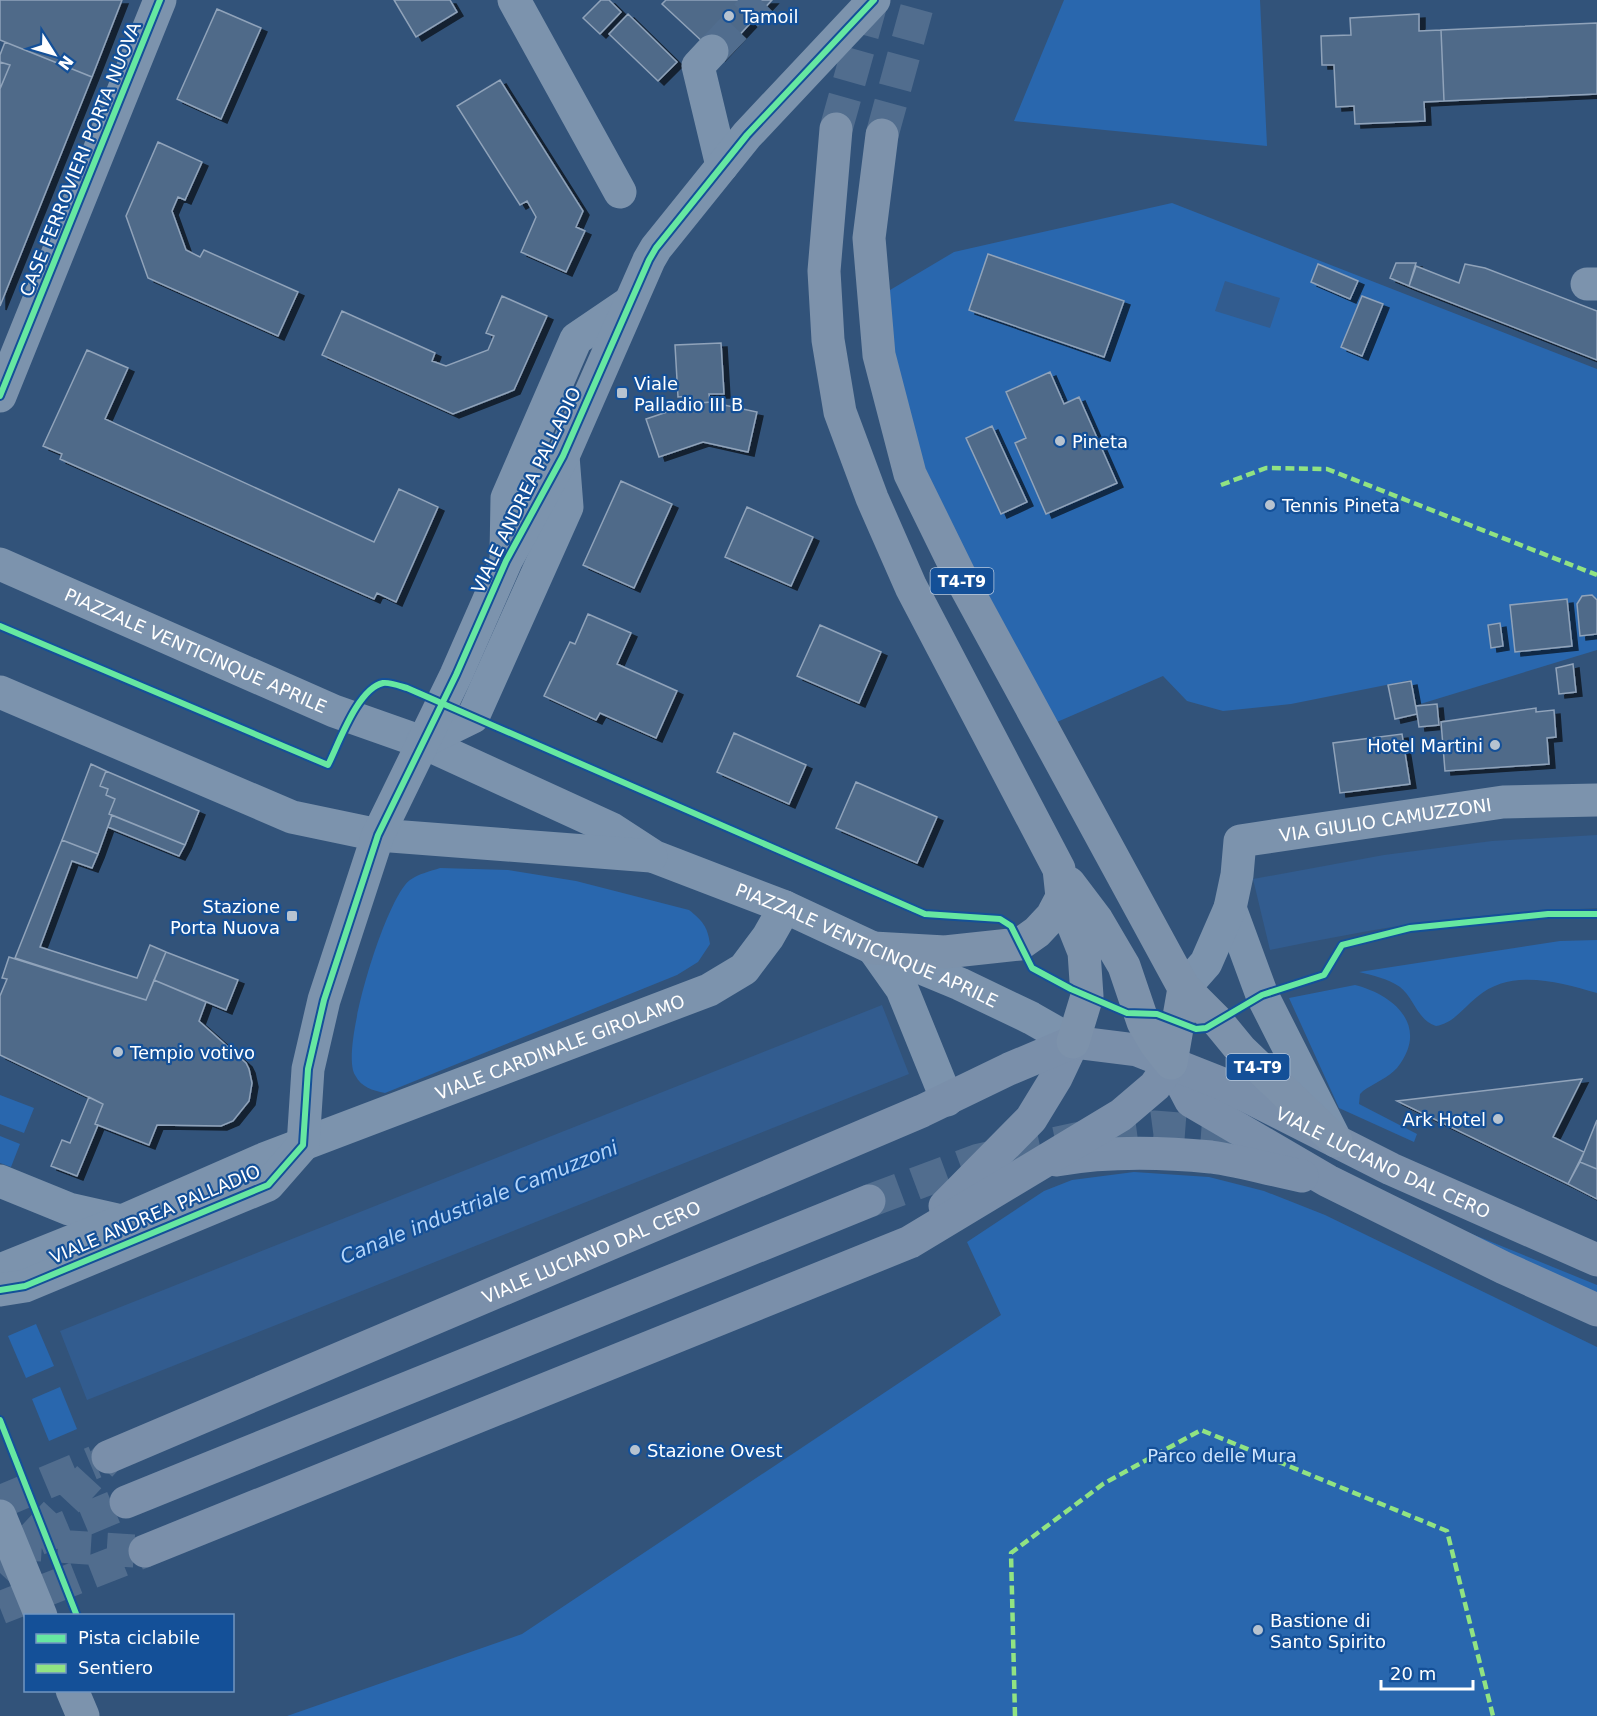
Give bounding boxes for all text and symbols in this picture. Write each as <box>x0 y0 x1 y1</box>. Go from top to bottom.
place label: Tamoil <box>740 6 799 27</box>
marker: Tamoil <box>722 9 736 23</box>
street label: CASE FERROVIERI PORTA NUOVA <box>15 18 145 300</box>
north arrow <box>24 24 84 84</box>
place label: Viale Palladio III B <box>634 373 743 415</box>
street label: VIALE ANDREA PALLADIO <box>467 383 585 597</box>
marker: Viale Palladio III B <box>615 386 629 400</box>
place label: Pineta <box>1072 431 1128 452</box>
marker: Pineta <box>1053 434 1067 448</box>
place label: Tennis Pineta <box>1281 495 1400 516</box>
marker: Tennis Pineta <box>1263 498 1277 512</box>
road number: T4-T9 <box>930 568 994 594</box>
street label: PIAZZALE VENTICINQUE APRILE <box>61 583 330 717</box>
place label: Hotel Martini <box>1367 735 1483 756</box>
marker: Hotel Martini <box>1488 738 1502 752</box>
street label: VIA GIULIO CAMUZZONI <box>1278 793 1493 846</box>
street label: PIAZZALE VENTICINQUE APRILE <box>733 879 1002 1011</box>
place label: Stazione Porta Nuova <box>170 896 280 938</box>
marker: Stazione Porta Nuova <box>285 909 299 923</box>
street label: VIALE CARDINALE GIROLAMO <box>432 990 688 1103</box>
place label: Tempio votivo <box>129 1042 255 1063</box>
marker: Tempio votivo <box>111 1045 125 1059</box>
road number: T4-T9 <box>1226 1054 1290 1080</box>
street label: VIALE LUCIANO DAL CERO <box>1273 1102 1494 1222</box>
place label: Ark Hotel <box>1402 1109 1486 1130</box>
marker: Ark Hotel <box>1491 1112 1505 1126</box>
water label: Canale industriale Camuzzoni <box>337 1135 622 1269</box>
street label: VIALE ANDREA PALLADIO <box>47 1160 263 1268</box>
street label: VIALE LUCIANO DAL CERO <box>479 1196 704 1307</box>
place label: Stazione Ovest <box>647 1440 783 1461</box>
marker: Stazione Ovest <box>628 1443 642 1457</box>
park label: Parco delle Mura <box>1147 1445 1297 1466</box>
place label: Bastione di Santo Spirito <box>1270 1610 1386 1652</box>
legend <box>24 1614 234 1692</box>
marker: Bastione di Santo Spirito <box>1251 1623 1265 1637</box>
text: Pista ciclabile <box>78 1627 200 1648</box>
scale bar <box>1381 1653 1472 1691</box>
text: Sentiero <box>78 1657 153 1678</box>
text: 20 m <box>1390 1663 1436 1684</box>

